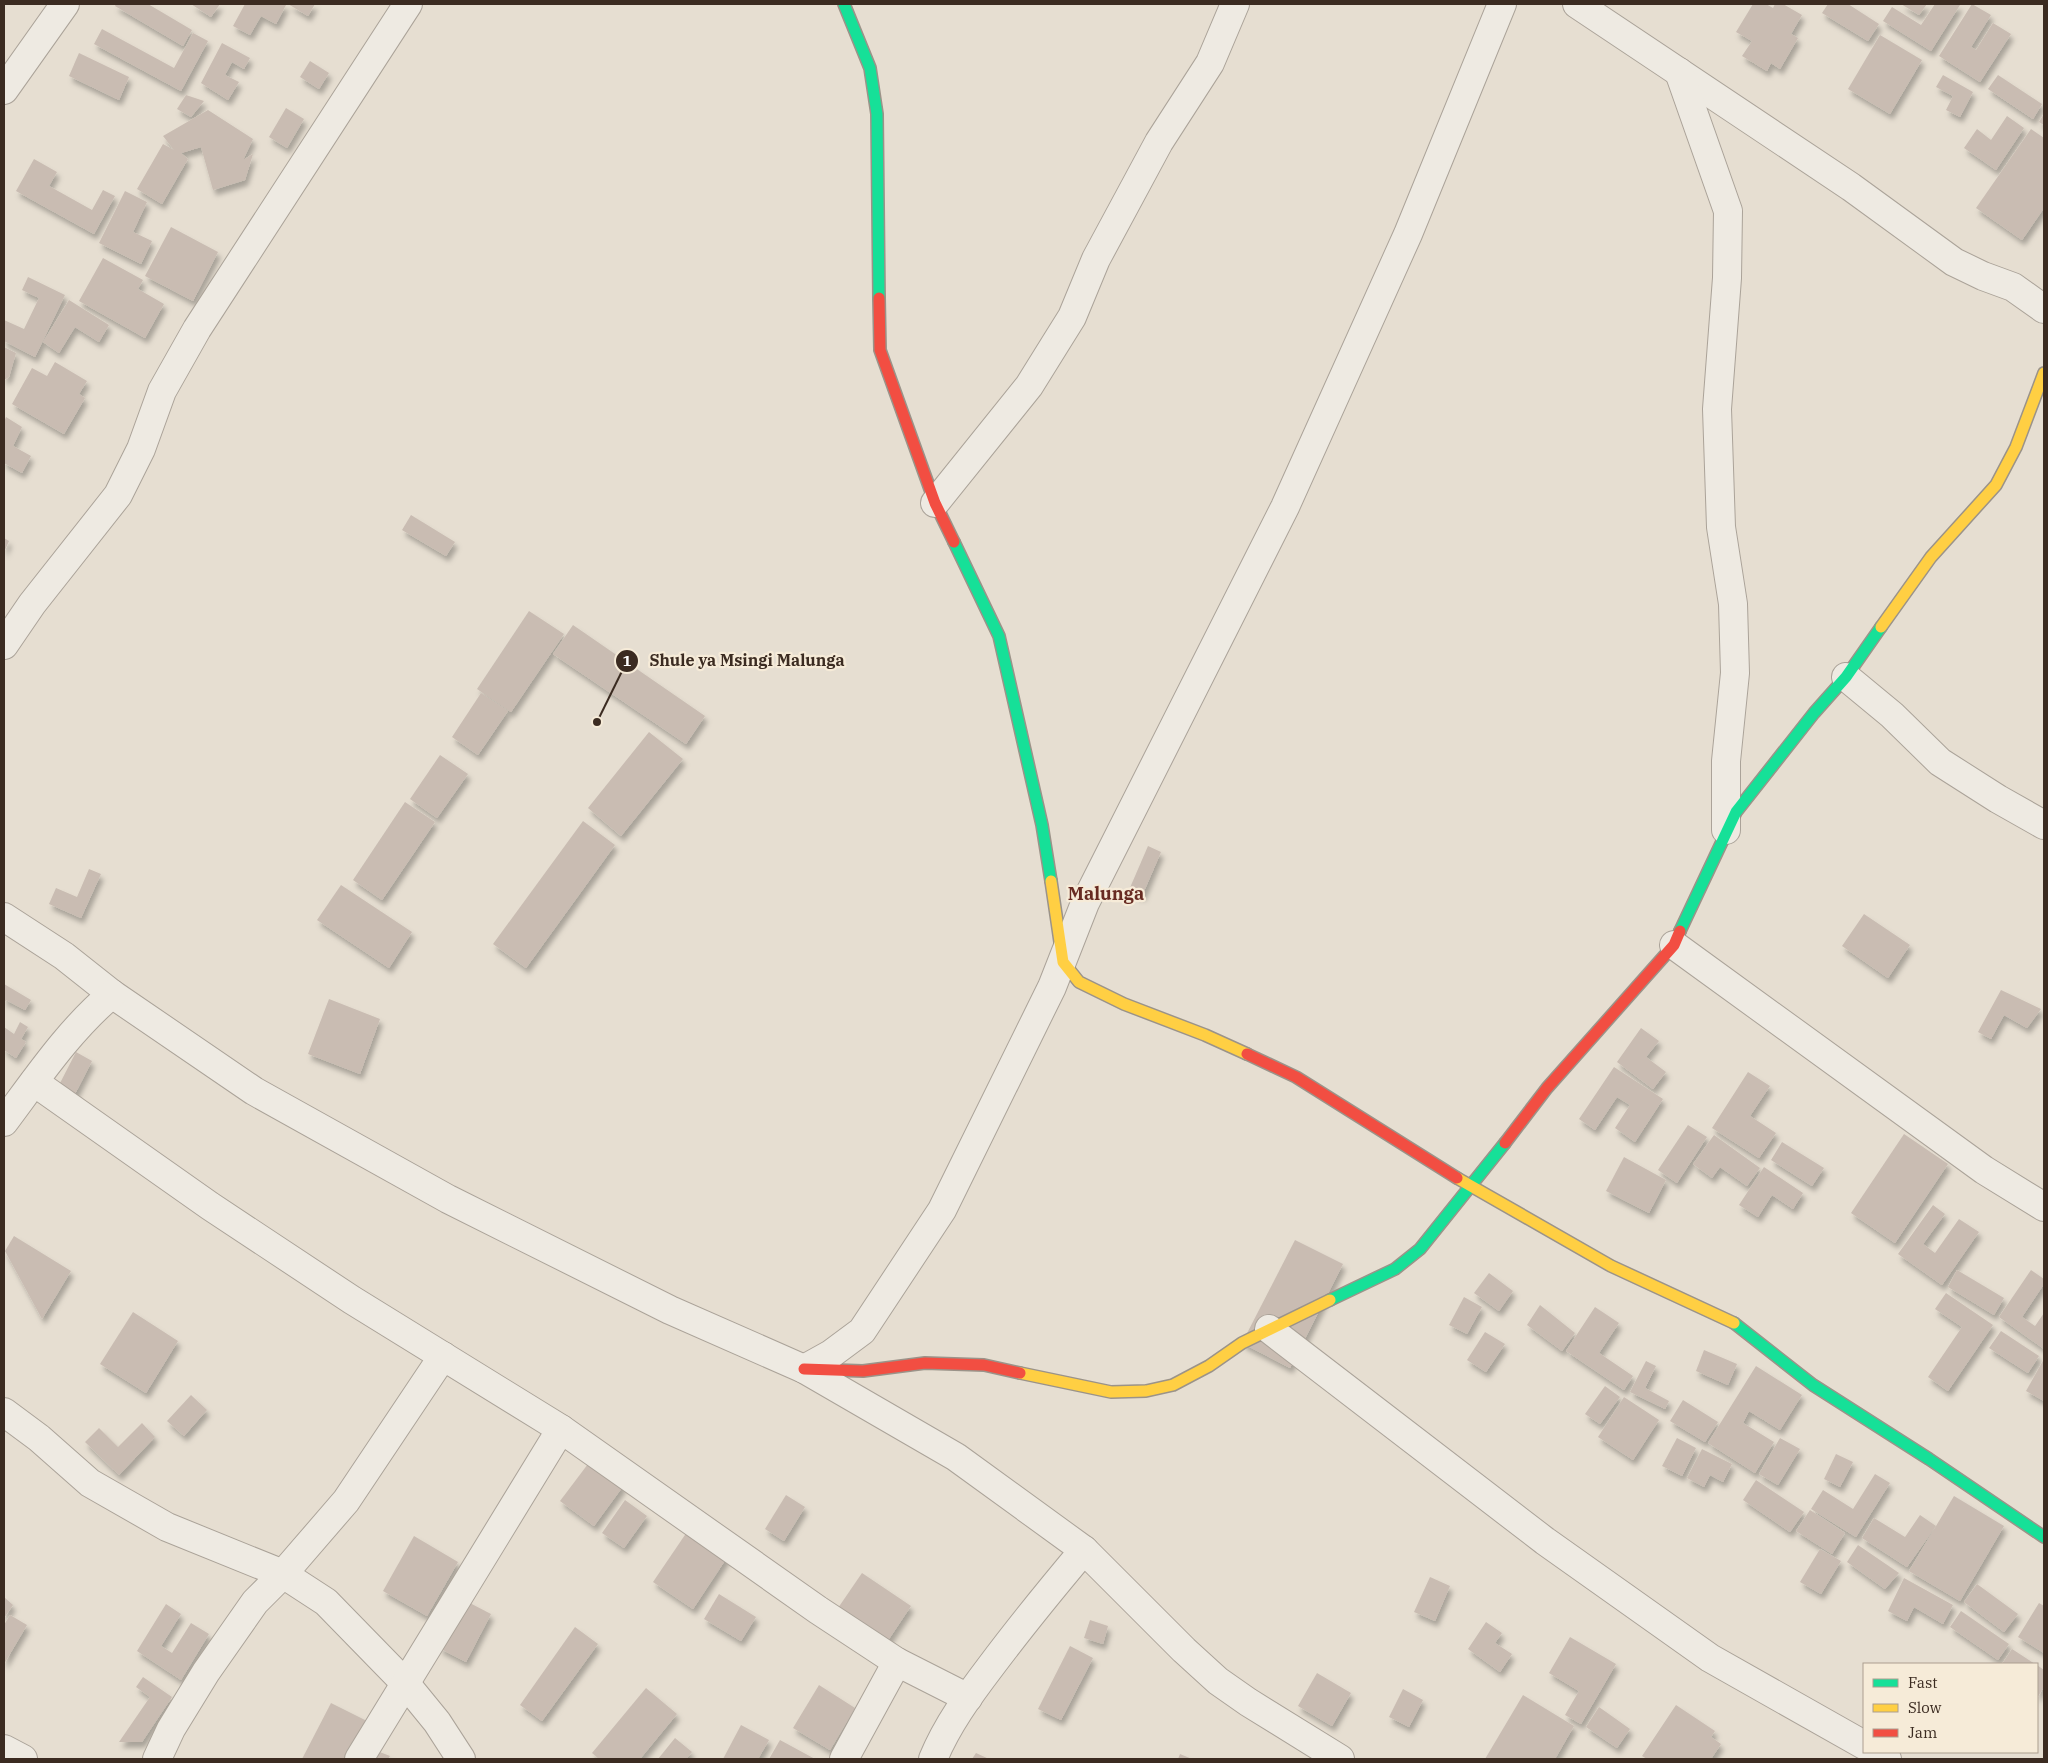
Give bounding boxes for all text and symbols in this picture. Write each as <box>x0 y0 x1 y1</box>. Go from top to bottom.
callout: Shule ya Msingi Malunga <box>615 645 855 676</box>
text: Shule ya Msingi Malunga <box>649 650 845 670</box>
text: 1 <box>622 651 632 670</box>
district label: Malunga <box>1068 882 1144 905</box>
legend <box>1863 1663 2038 1753</box>
text: Fast <box>1908 1673 1938 1692</box>
text: Slow <box>1908 1698 1942 1717</box>
text: Jam <box>1908 1723 1937 1742</box>

